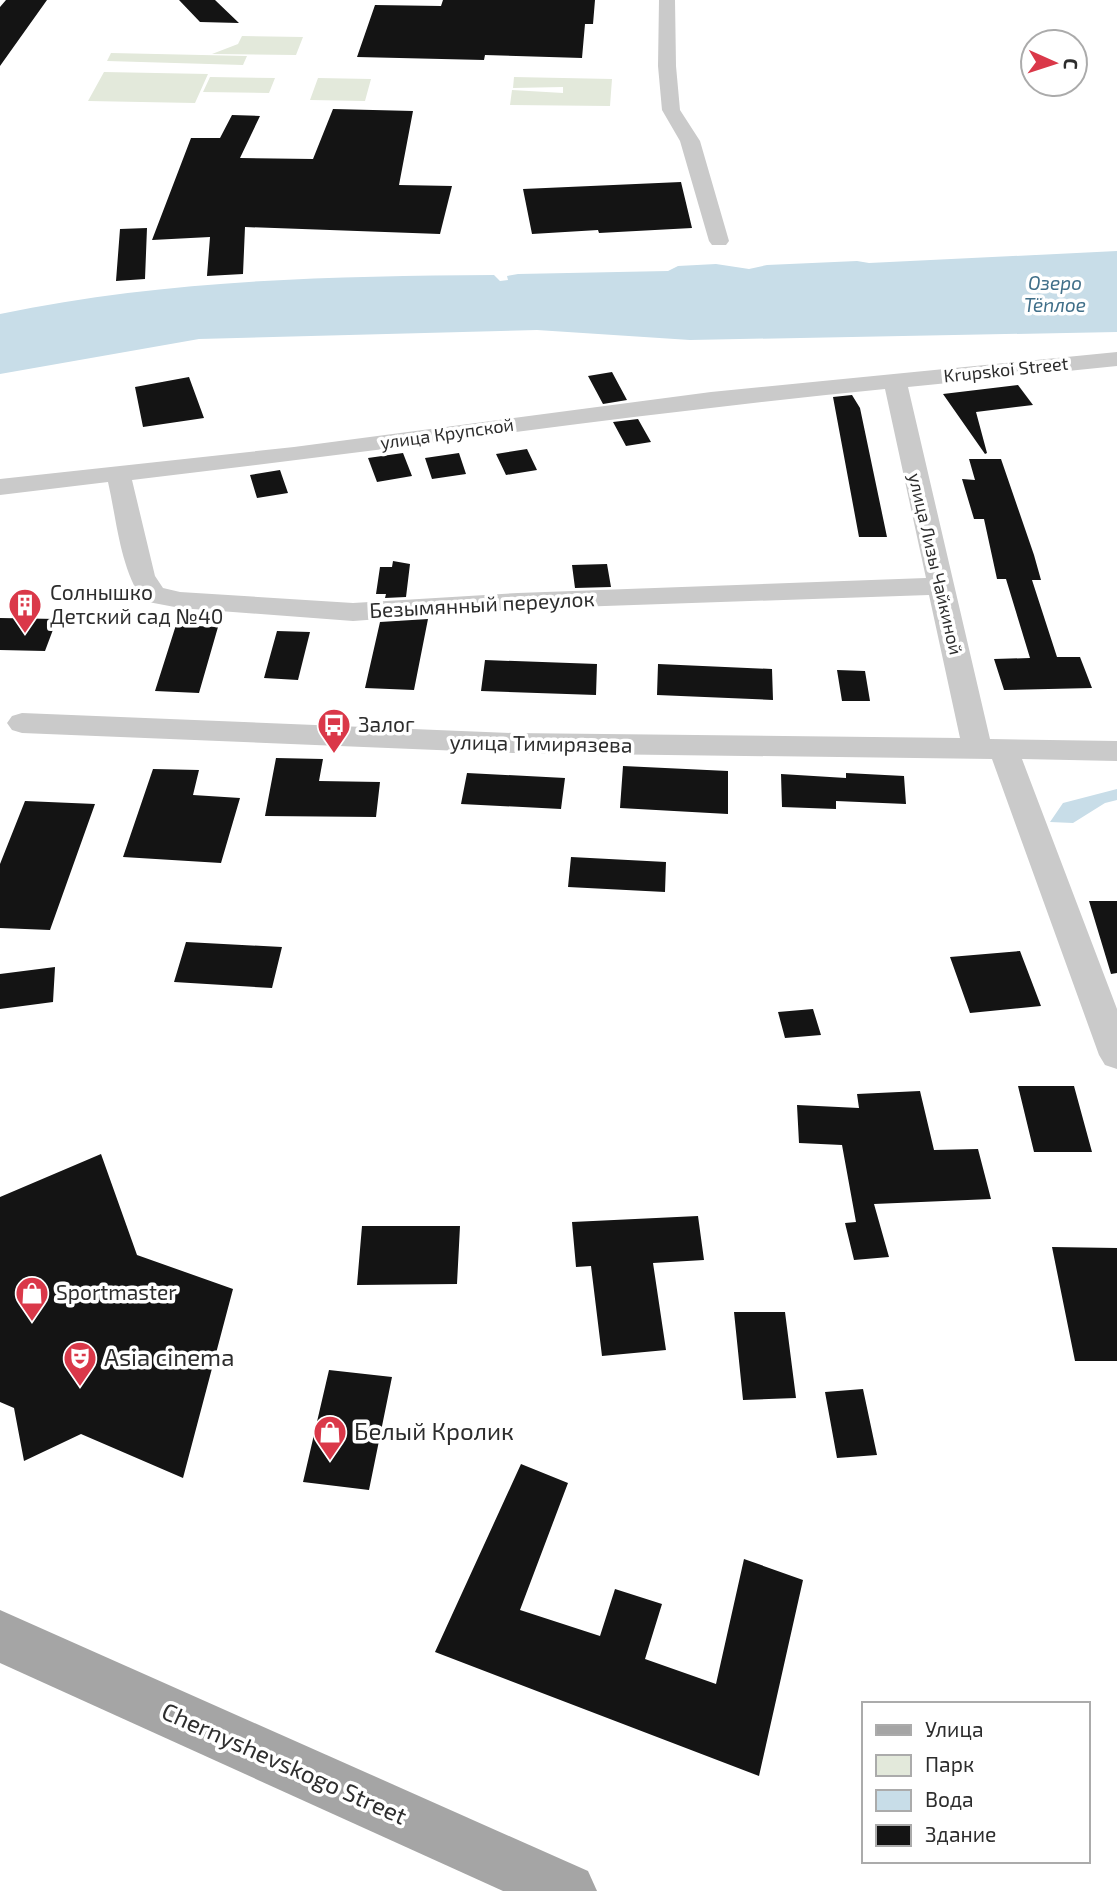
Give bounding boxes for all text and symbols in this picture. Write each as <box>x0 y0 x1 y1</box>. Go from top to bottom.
north arrow <box>1019 28 1089 98</box>
text: С <box>1060 58 1083 70</box>
water label: Озеро Тёплое <box>1024 271 1086 316</box>
street label: Krupskoi Street <box>942 352 1069 386</box>
street label: улица Крупской <box>379 413 515 453</box>
street label: улица Лизы Чайкиной <box>904 471 968 657</box>
place label: Солнышко Детский сад №40 <box>50 579 223 628</box>
street label: Безымянный переулок <box>369 585 595 623</box>
building icon: Солнышко Детский сад №40 <box>6 586 44 635</box>
bus stop icon: Залог <box>315 706 353 755</box>
place label: Залог <box>358 711 415 736</box>
street label: улица Тимирязева <box>449 728 633 758</box>
shop icon: Sportmaster <box>13 1274 51 1323</box>
place label: Sportmaster <box>56 1279 177 1304</box>
theatre icon: Asia cinema <box>61 1339 99 1388</box>
place label: Asia cinema <box>104 1342 234 1371</box>
shop icon: Белый Кролик <box>311 1413 349 1462</box>
place label: Белый Кролик <box>354 1416 514 1445</box>
street label: Chernyshevskogo Street <box>158 1695 412 1830</box>
legend <box>862 1702 1089 1863</box>
text: Улица <box>925 1716 984 1741</box>
text: Парк <box>925 1751 974 1776</box>
text: Вода <box>925 1786 974 1811</box>
text: Здание <box>925 1821 996 1846</box>

